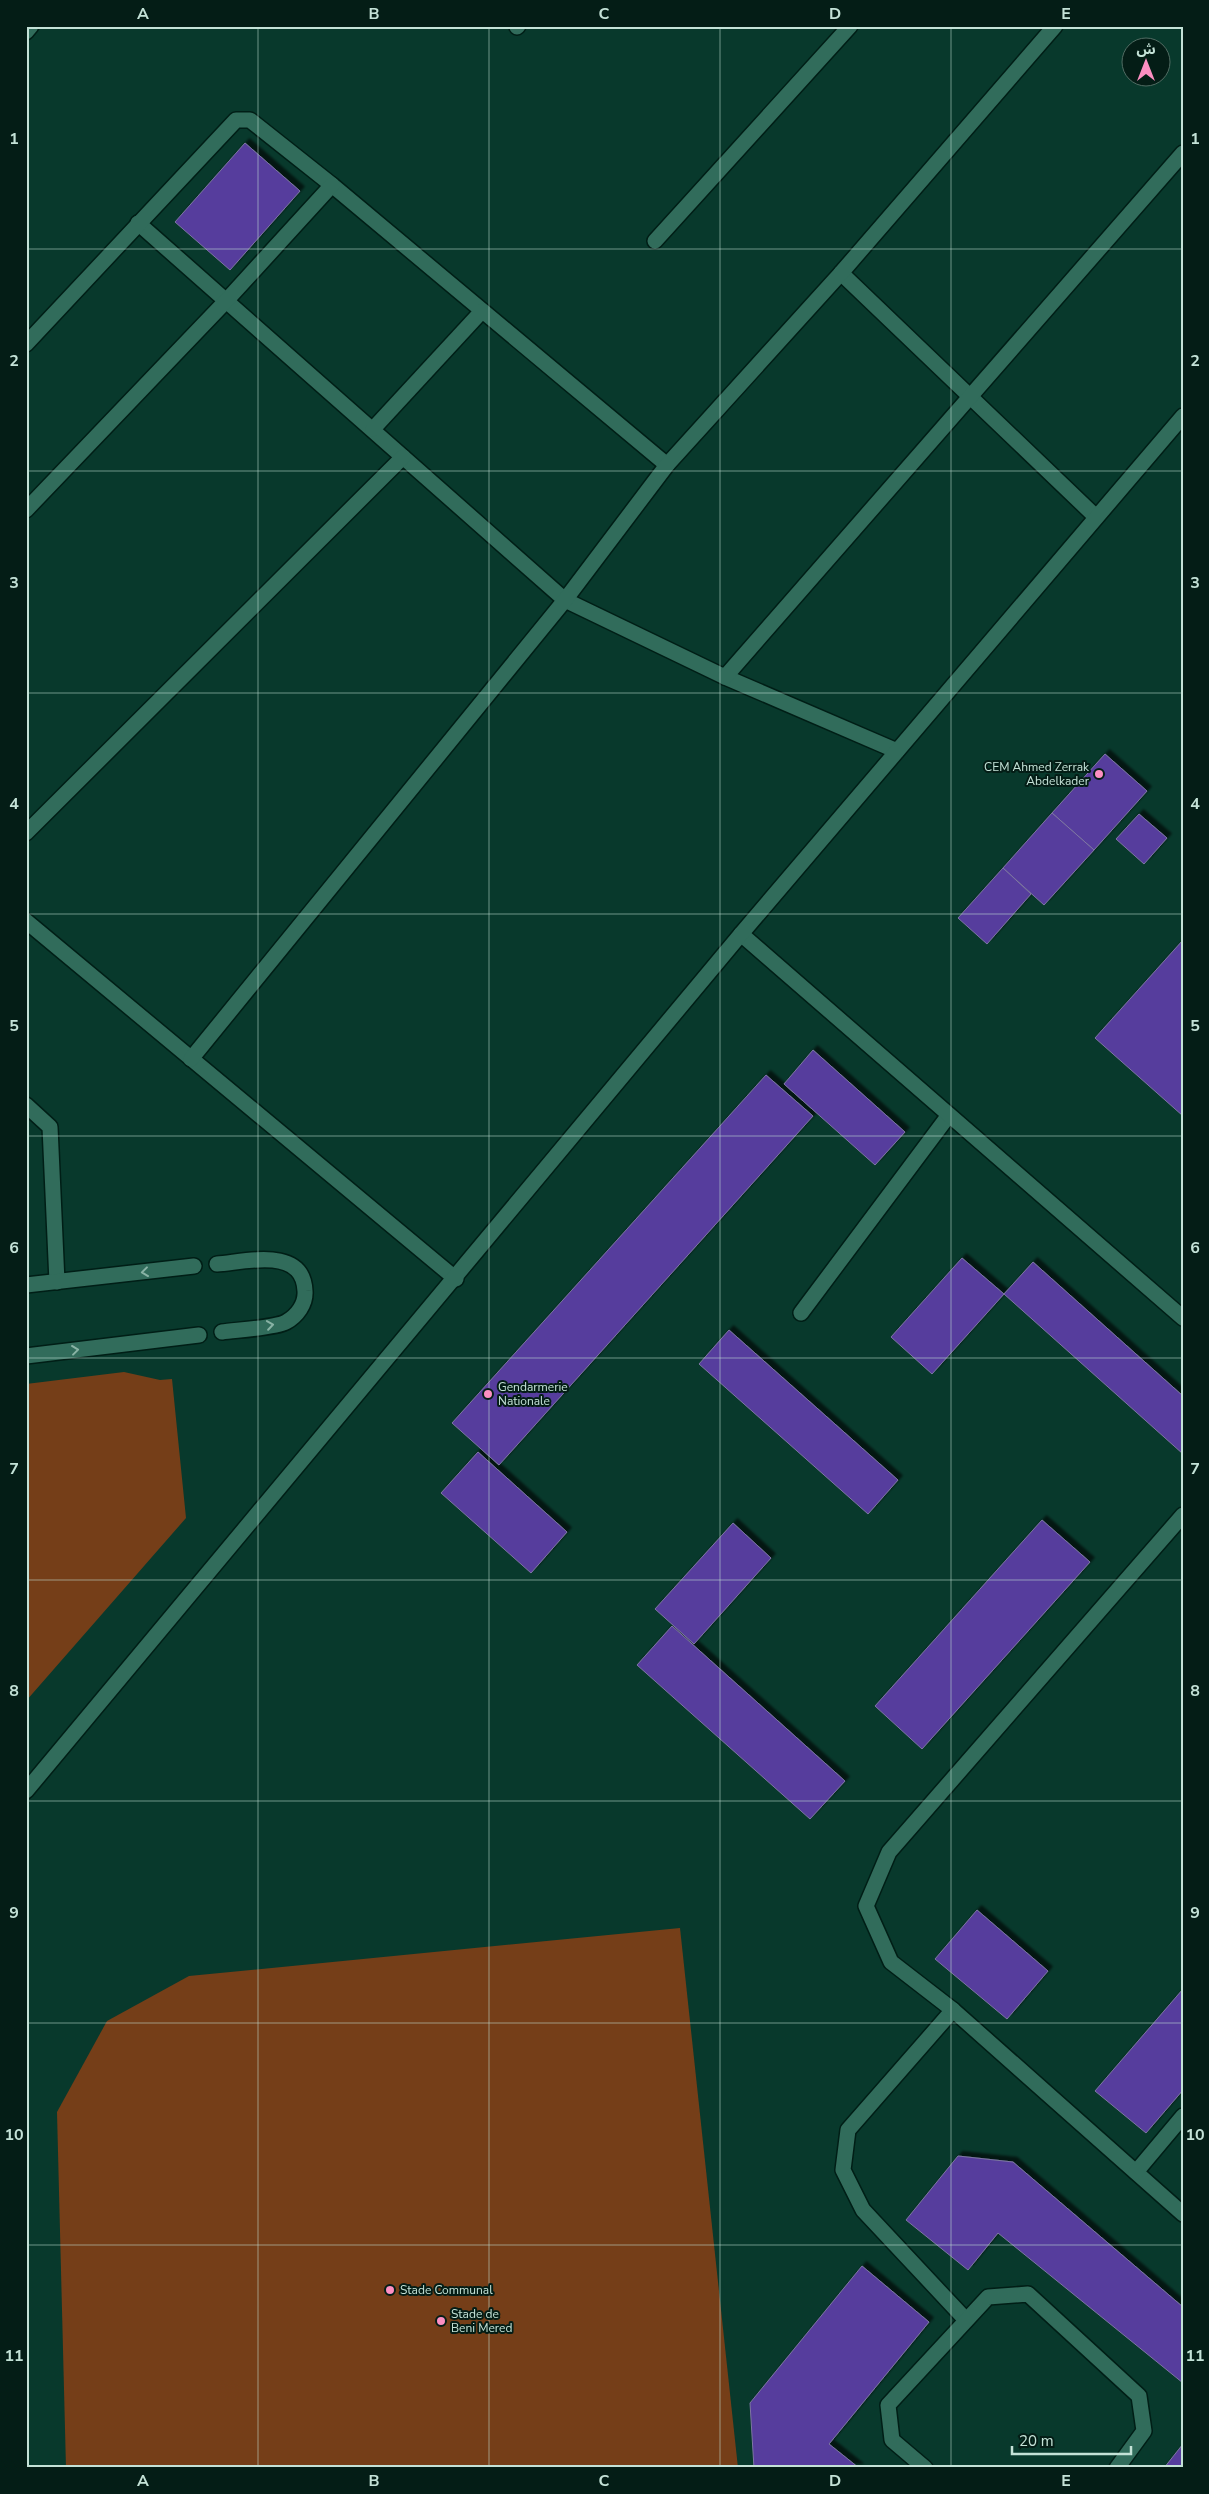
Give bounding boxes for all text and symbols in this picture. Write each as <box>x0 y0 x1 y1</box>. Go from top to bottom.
text: A <box>137 3 149 25</box>
text: B <box>368 3 380 25</box>
text: C <box>599 3 610 25</box>
text: D <box>829 3 841 25</box>
text: E <box>1061 3 1071 25</box>
north arrow <box>1122 38 1172 88</box>
text: ش <box>1136 40 1156 59</box>
text: 1 <box>9 128 19 150</box>
text: 1 <box>1190 128 1200 150</box>
text: 2 <box>9 350 19 372</box>
text: 2 <box>1190 350 1200 372</box>
text: 3 <box>9 572 19 594</box>
text: 3 <box>1190 572 1200 594</box>
place label: CEM Ahmed Zerrak Abdelkader <box>984 759 1090 789</box>
marker: CEM Ahmed Zerrak Abdelkader <box>1093 768 1105 780</box>
text: 4 <box>9 793 19 815</box>
text: 4 <box>1190 793 1200 815</box>
text: 5 <box>9 1015 19 1037</box>
text: 5 <box>1190 1015 1200 1037</box>
text: 6 <box>9 1237 19 1259</box>
text: 6 <box>1190 1237 1200 1259</box>
one-way arrow <box>141 1266 149 1277</box>
one-way arrow <box>266 1321 274 1331</box>
one-way arrow <box>71 1345 79 1356</box>
place label: Gendarmerie Nationale <box>498 1379 568 1409</box>
marker: Gendarmerie Nationale <box>482 1388 494 1400</box>
text: 7 <box>9 1458 19 1480</box>
text: 7 <box>1190 1458 1200 1480</box>
text: 8 <box>9 1680 19 1702</box>
text: 8 <box>1190 1680 1200 1702</box>
text: 9 <box>9 1902 19 1924</box>
text: 9 <box>1190 1902 1200 1924</box>
text: 10 <box>4 2124 24 2146</box>
text: 10 <box>1185 2124 1205 2146</box>
place label: Stade Communal <box>400 2282 493 2298</box>
marker: Stade Communal <box>384 2284 396 2296</box>
place label: Stade de Beni Mered <box>451 2306 512 2336</box>
marker: Stade de Beni Mered <box>435 2315 447 2327</box>
text: 11 <box>4 2345 24 2367</box>
text: 11 <box>1185 2345 1205 2367</box>
scale bar <box>1012 2424 1130 2456</box>
text: 20 m <box>1019 2431 1054 2451</box>
text: A <box>137 2470 149 2492</box>
text: B <box>368 2470 380 2492</box>
text: C <box>599 2470 610 2492</box>
text: D <box>829 2470 841 2492</box>
text: E <box>1061 2470 1071 2492</box>

